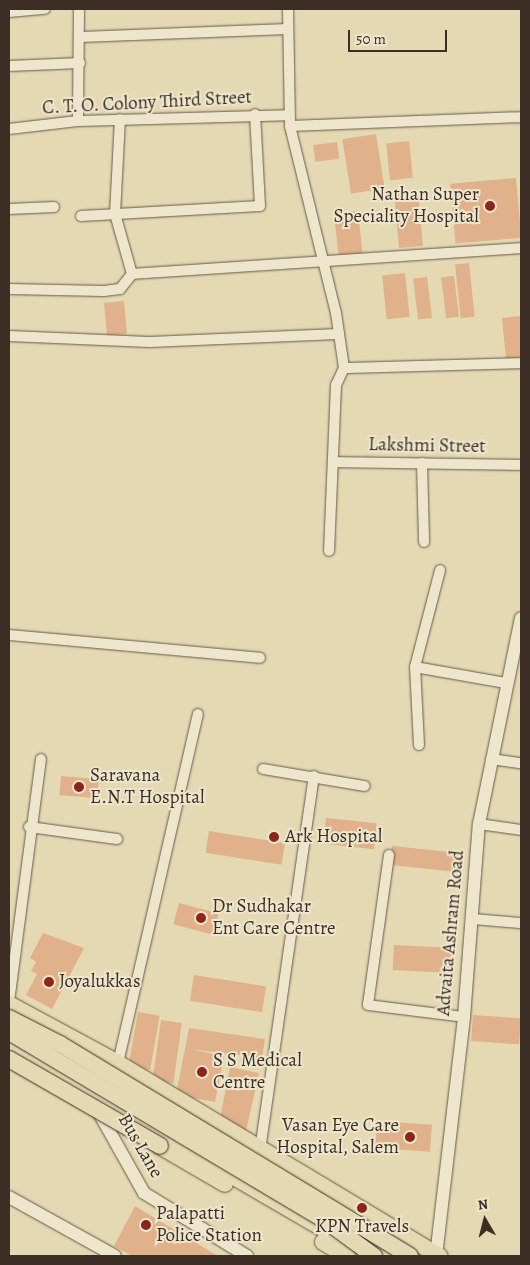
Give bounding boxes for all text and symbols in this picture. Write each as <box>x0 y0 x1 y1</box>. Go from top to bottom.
scale bar <box>350 20 449 52</box>
text: 50 m <box>356 29 386 49</box>
street label: C. T. O. Colony Third Street <box>41 86 253 120</box>
place label: Nathan Super Speciality Hospital <box>333 184 479 228</box>
marker: Nathan Super Speciality Hospital <box>483 199 497 213</box>
street label: Lakshmi Street <box>368 434 486 458</box>
place label: Saravana E.N.T Hospital <box>90 765 205 809</box>
marker: Saravana E.N.T Hospital <box>72 780 86 794</box>
place label: Ark Hospital <box>285 826 382 848</box>
marker: Ark Hospital <box>267 830 281 844</box>
street label: Advaita Ashram Road <box>432 849 470 1017</box>
place label: Dr Sudhakar Ent Care Centre <box>212 896 336 940</box>
marker: Dr Sudhakar Ent Care Centre <box>194 911 208 925</box>
place label: Joyalukkas <box>59 971 141 993</box>
marker: Joyalukkas <box>43 976 55 988</box>
place label: S S Medical Centre <box>213 1050 302 1094</box>
marker: S S Medical Centre <box>195 1065 209 1079</box>
street label: Bus Lane <box>113 1110 167 1182</box>
place label: Vasan Eye Care Hospital, Salem <box>276 1115 399 1159</box>
marker: Vasan Eye Care Hospital, Salem <box>403 1130 417 1144</box>
north arrow <box>460 1195 510 1245</box>
text: N <box>476 1195 489 1215</box>
marker: KPN Travels <box>356 1202 368 1214</box>
place label: Palapatti Police Station <box>156 1203 262 1247</box>
place label: KPN Travels <box>315 1216 409 1238</box>
marker: Palapatti Police Station <box>140 1219 152 1231</box>

